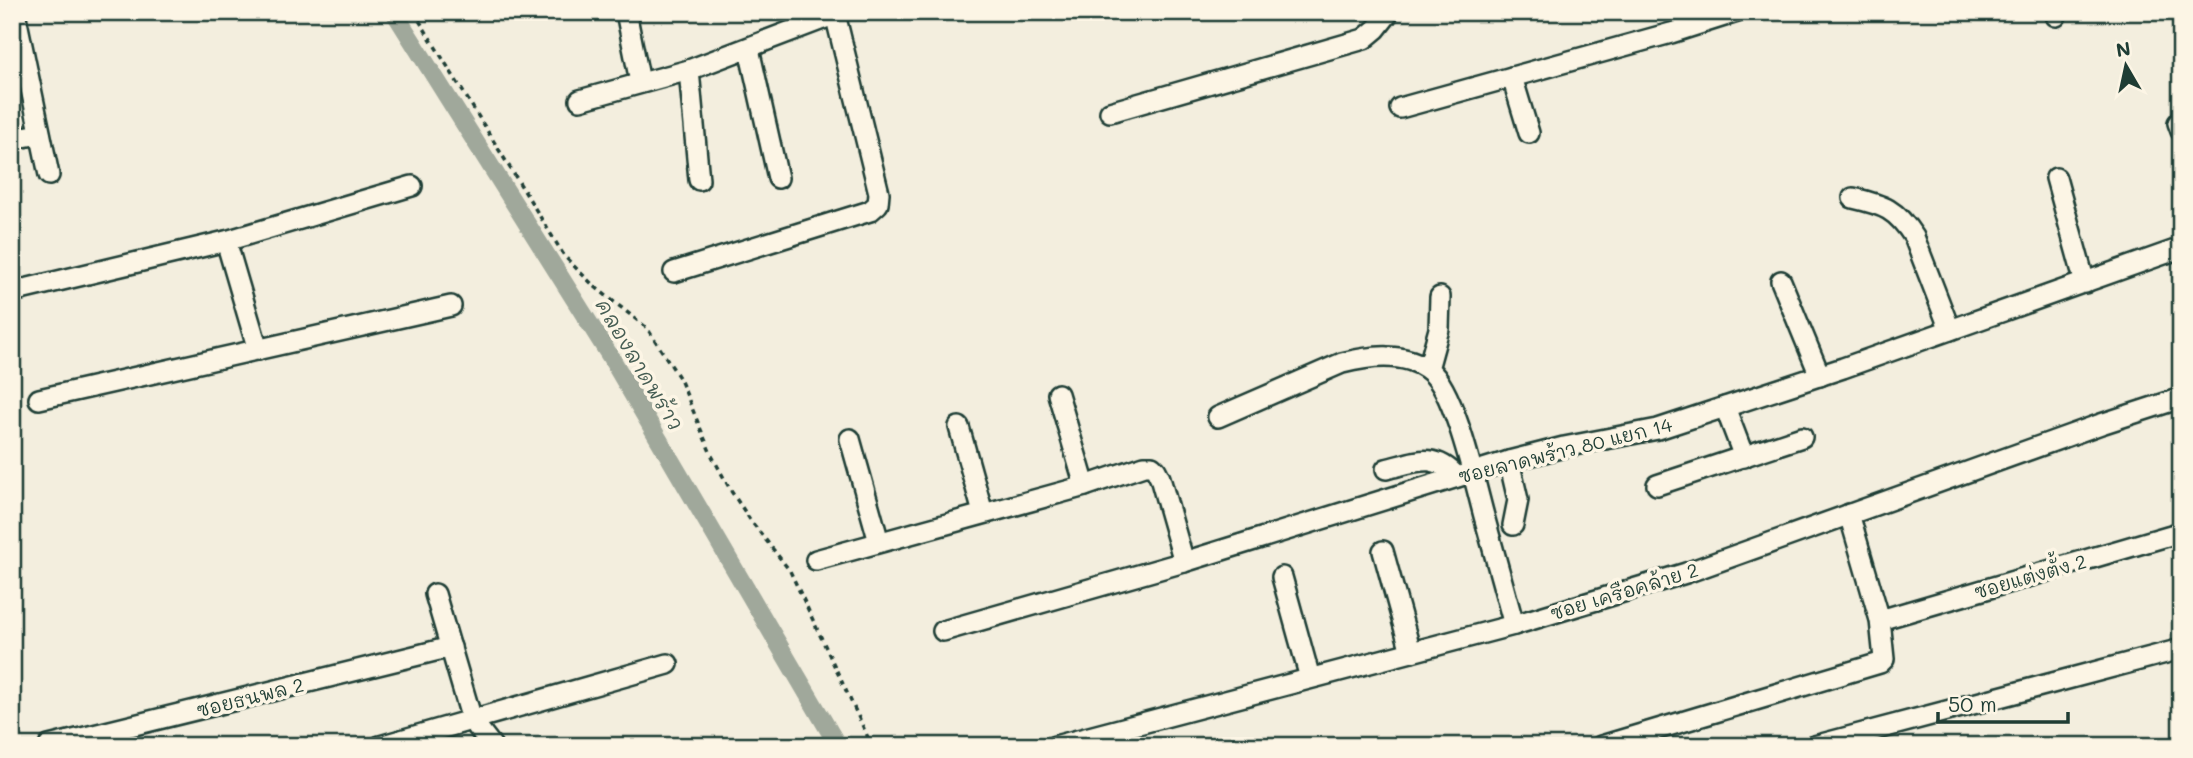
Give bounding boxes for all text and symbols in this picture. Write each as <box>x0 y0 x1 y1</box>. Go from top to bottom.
north arrow <box>2092 32 2162 102</box>
text: N <box>2114 35 2132 62</box>
water label: คลองลาดพร้าว <box>590 293 690 435</box>
street label: ซอยลาดพร้าว 80 แยก 14 <box>1455 411 1675 489</box>
street label: ซอยแต่งตั้ง 2 <box>1969 542 2089 604</box>
street label: ซอย เครือคล้าย 2 <box>1547 557 1701 625</box>
street label: ซอยธนพล 2 <box>194 672 306 722</box>
scale bar <box>1938 681 2067 725</box>
text: 50 m <box>1948 690 1997 717</box>

